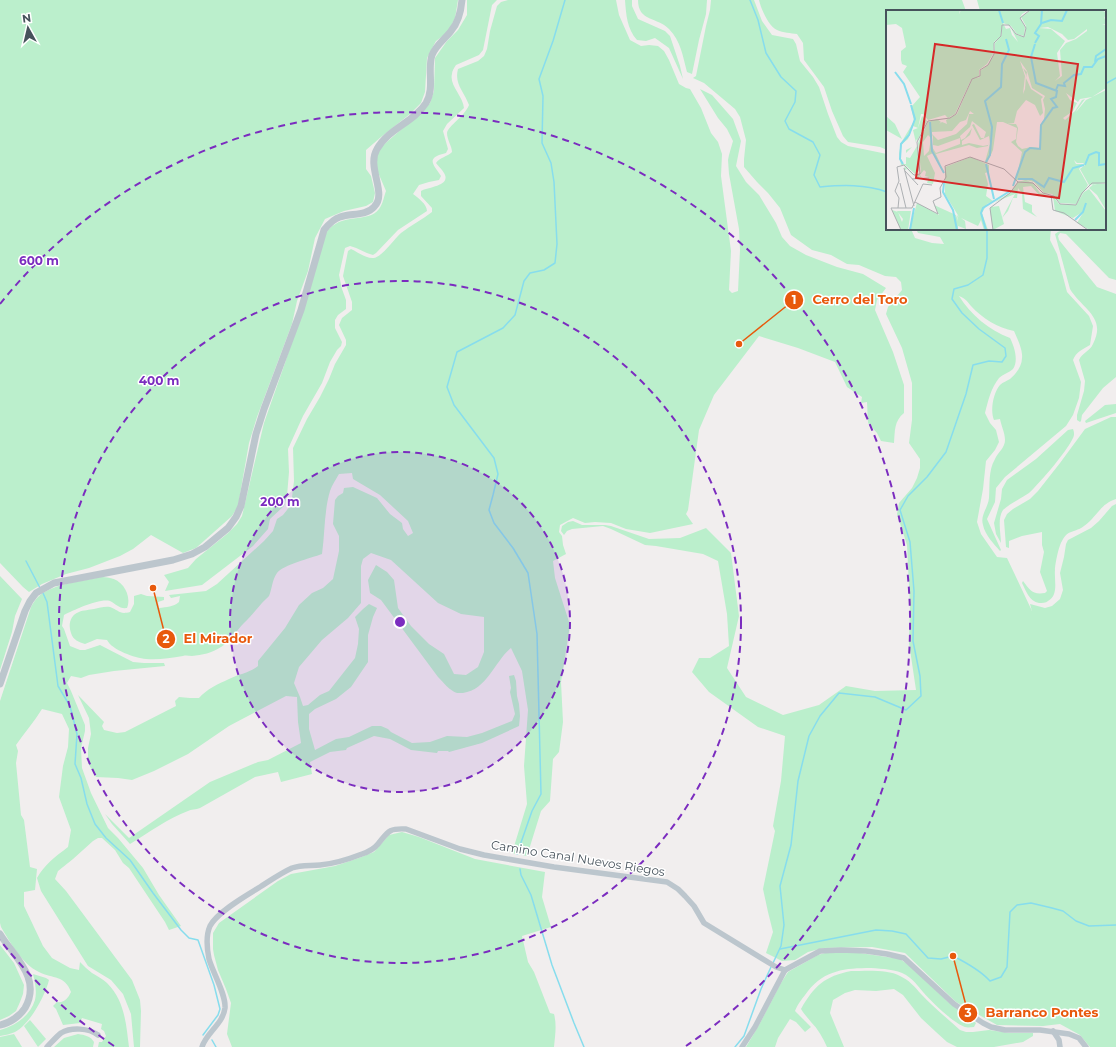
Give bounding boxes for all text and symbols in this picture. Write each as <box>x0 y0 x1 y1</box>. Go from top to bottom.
north arrow <box>8 8 48 48</box>
inset map <box>886 10 1106 230</box>
text: N <box>21 11 32 26</box>
text: 600 m <box>19 253 59 268</box>
callout: Cerro del Toro <box>784 287 915 312</box>
text: Cerro del Toro <box>812 291 908 307</box>
text: 1 <box>792 292 796 307</box>
text: 400 m <box>139 373 179 388</box>
text: 200 m <box>260 494 300 509</box>
centre of rings <box>393 615 407 629</box>
callout: El Mirador <box>156 626 261 651</box>
text: El Mirador <box>184 630 253 646</box>
text: 2 <box>162 631 170 646</box>
street label: Camino Canal Nuevos Riegos <box>490 837 666 879</box>
callout: Barranco Pontes <box>958 1000 1107 1025</box>
text: Barranco Pontes <box>986 1004 1099 1020</box>
text: 3 <box>963 1005 972 1020</box>

